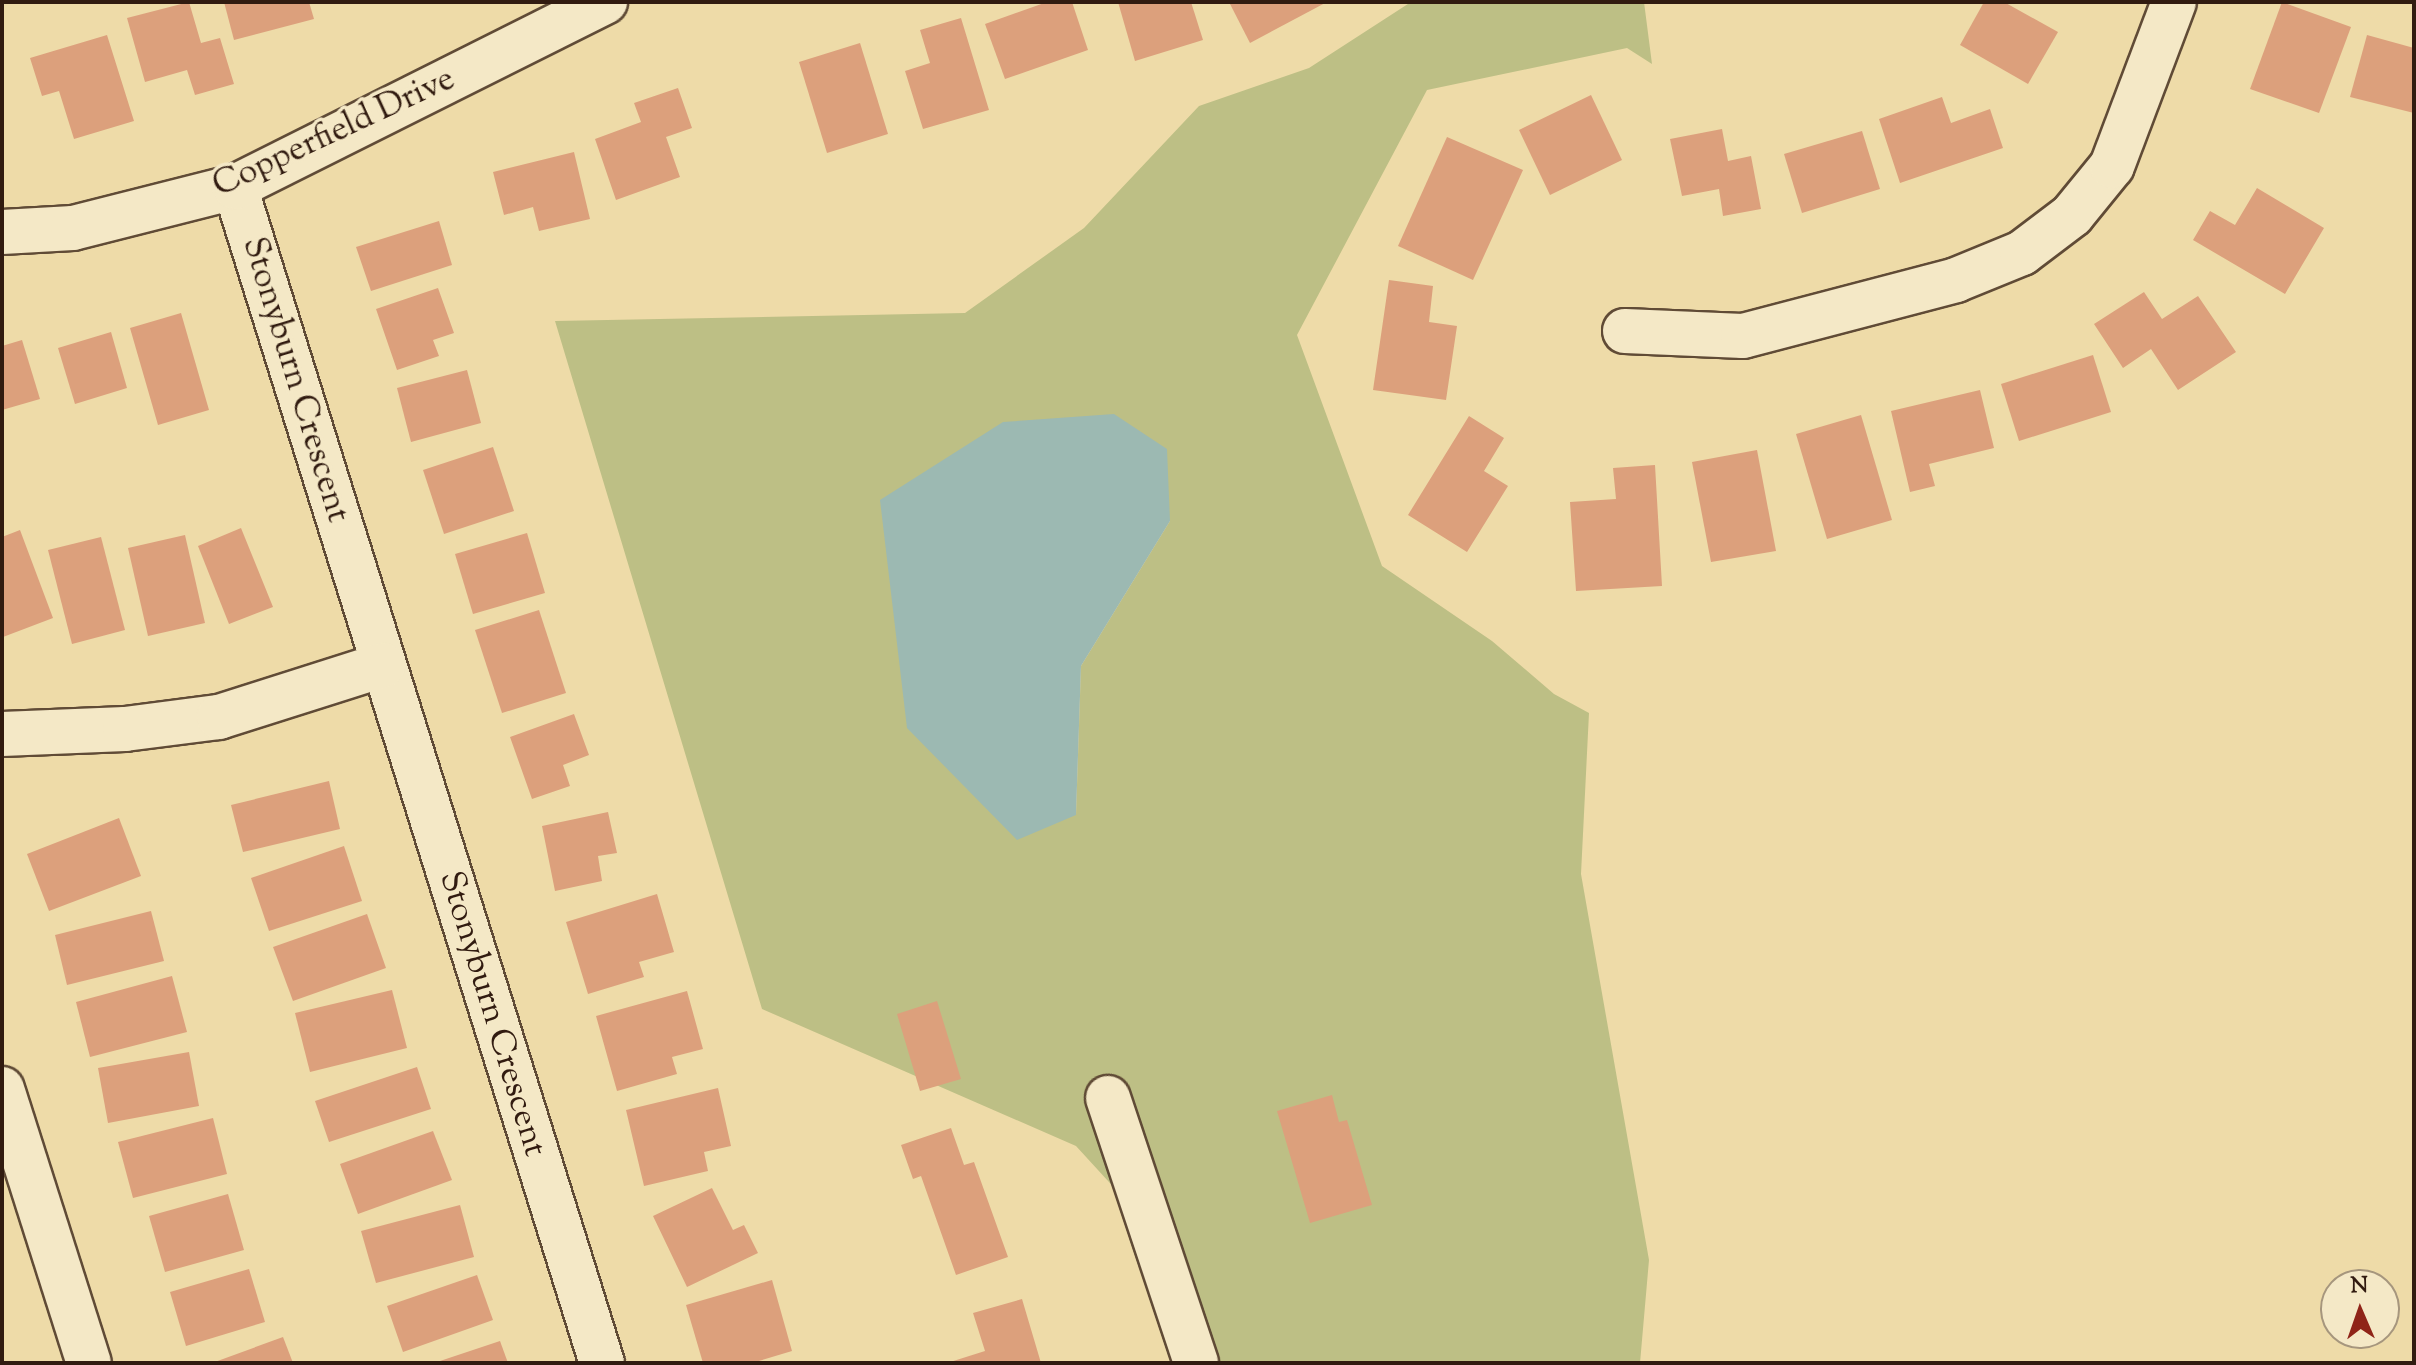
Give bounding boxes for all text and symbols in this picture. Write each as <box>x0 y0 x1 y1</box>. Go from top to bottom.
street label: Copperfield Drive <box>207 59 461 207</box>
street label: Stonyburn Crescent <box>232 233 358 527</box>
street label: Stonyburn Crescent <box>429 867 555 1161</box>
north arrow <box>2320 1269 2400 1349</box>
text: N <box>2350 1271 2369 1303</box>

